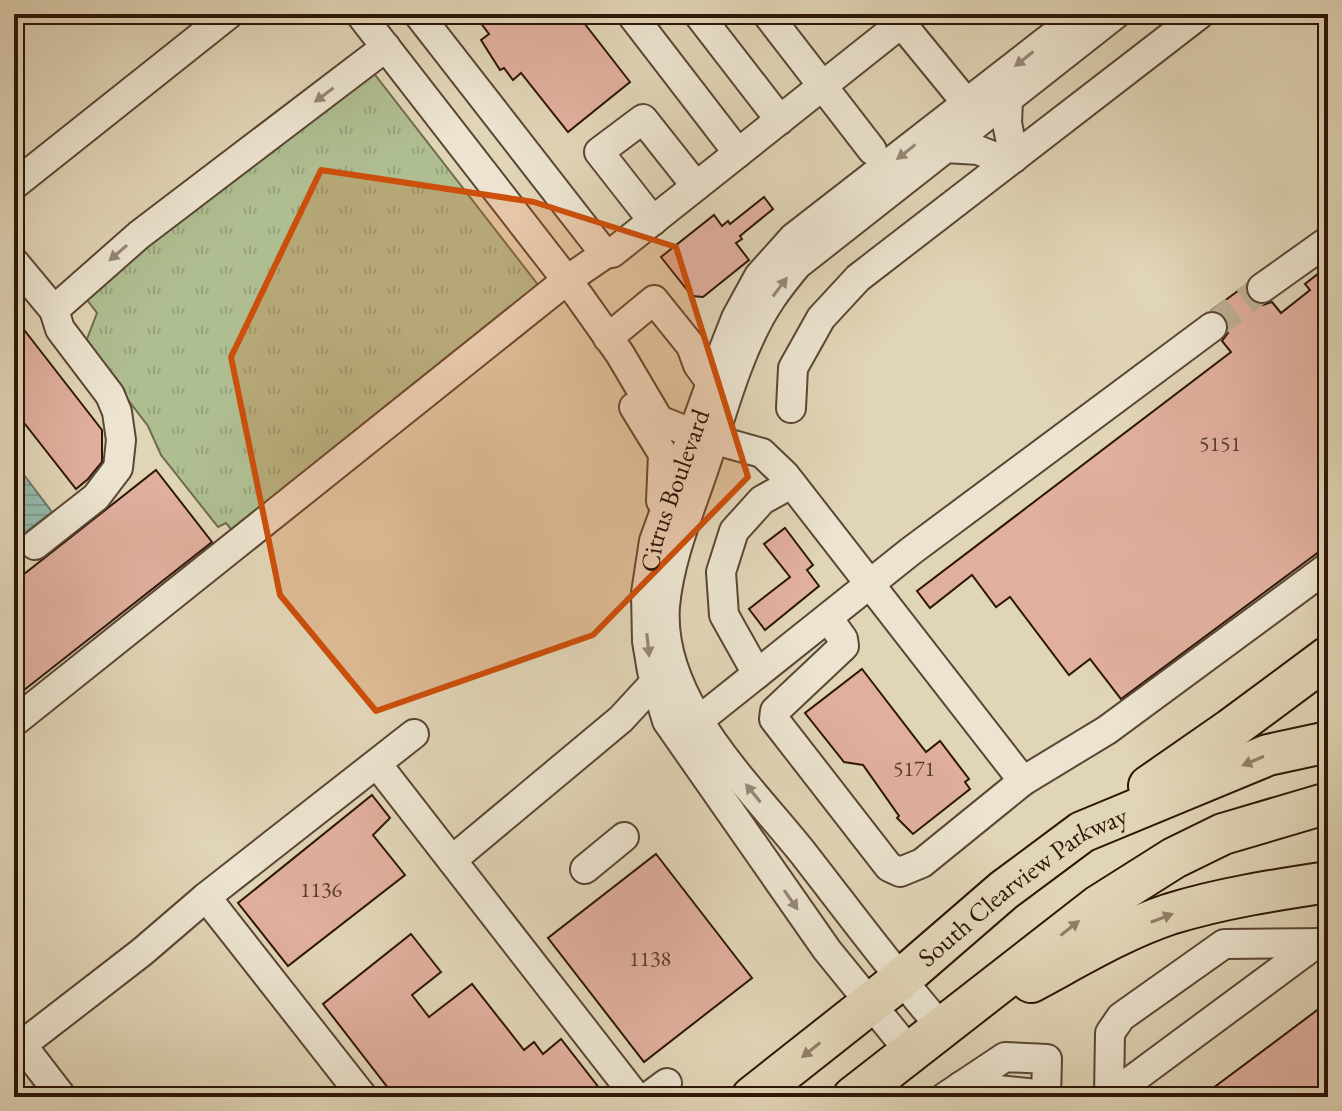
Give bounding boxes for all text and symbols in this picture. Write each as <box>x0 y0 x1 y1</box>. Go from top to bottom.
one-way arrow <box>1014 50 1034 67</box>
one-way arrow <box>314 87 334 103</box>
one-way arrow <box>896 144 916 160</box>
one-way arrow <box>109 244 128 262</box>
one-way arrow <box>771 277 787 298</box>
street label: Citrus Boulevard <box>632 404 717 575</box>
house number: 5151 <box>1199 429 1241 458</box>
one-way arrow <box>642 632 655 657</box>
house number: 5171 <box>893 754 935 783</box>
one-way arrow <box>1240 755 1264 768</box>
one-way arrow <box>745 783 762 803</box>
street label: South Clearview Parkway <box>910 798 1133 974</box>
house number: 1136 <box>300 875 343 904</box>
one-way arrow <box>783 890 798 911</box>
one-way arrow <box>1150 911 1174 924</box>
one-way arrow <box>1060 920 1080 937</box>
house number: 1138 <box>629 944 671 973</box>
one-way arrow <box>801 1041 821 1058</box>

